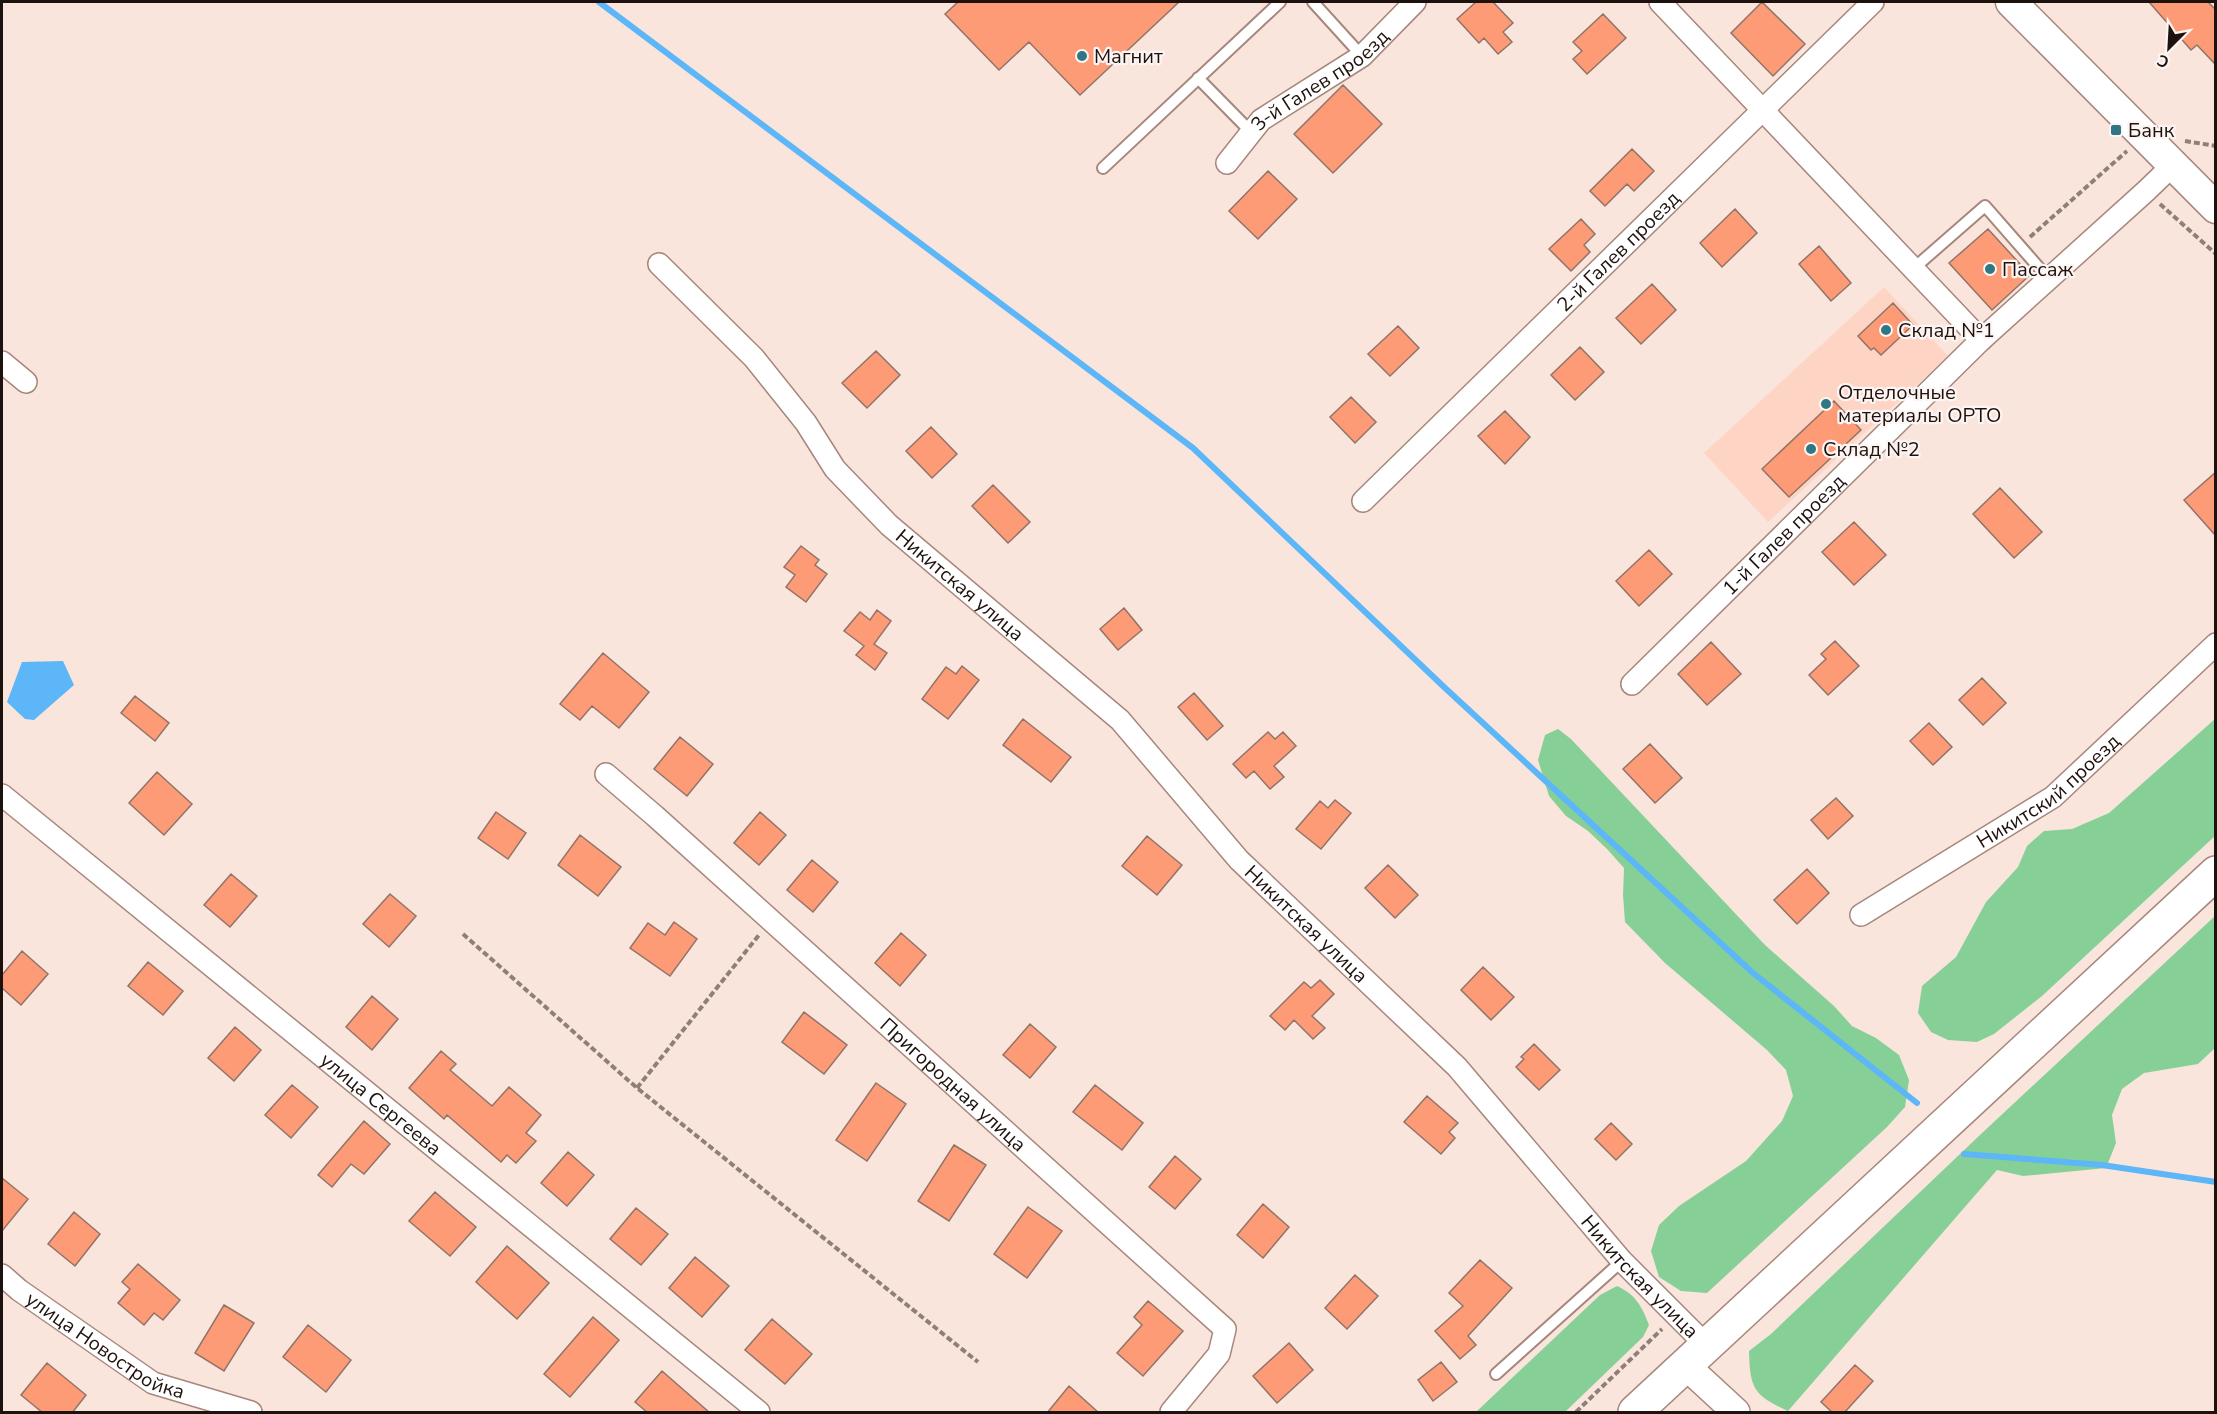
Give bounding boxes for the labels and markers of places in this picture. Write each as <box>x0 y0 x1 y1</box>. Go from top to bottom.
place label: Магнит <box>1094 43 1163 70</box>
marker: Магнит <box>1075 49 1089 63</box>
place label: Банк <box>2128 117 2175 144</box>
marker: Банк <box>2109 123 2123 137</box>
place label: Пассаж <box>2002 256 2074 283</box>
marker: Пассаж <box>1983 262 1997 276</box>
place label: Склад №1 <box>1898 317 1995 344</box>
marker: Склад №1 <box>1879 323 1893 337</box>
place label: Отделочные материалы ОРТО <box>1838 379 2001 429</box>
marker: Отделочные материалы ОРТО <box>1819 397 1833 411</box>
place label: Склад №2 <box>1823 436 1920 463</box>
marker: Склад №2 <box>1804 442 1818 456</box>

